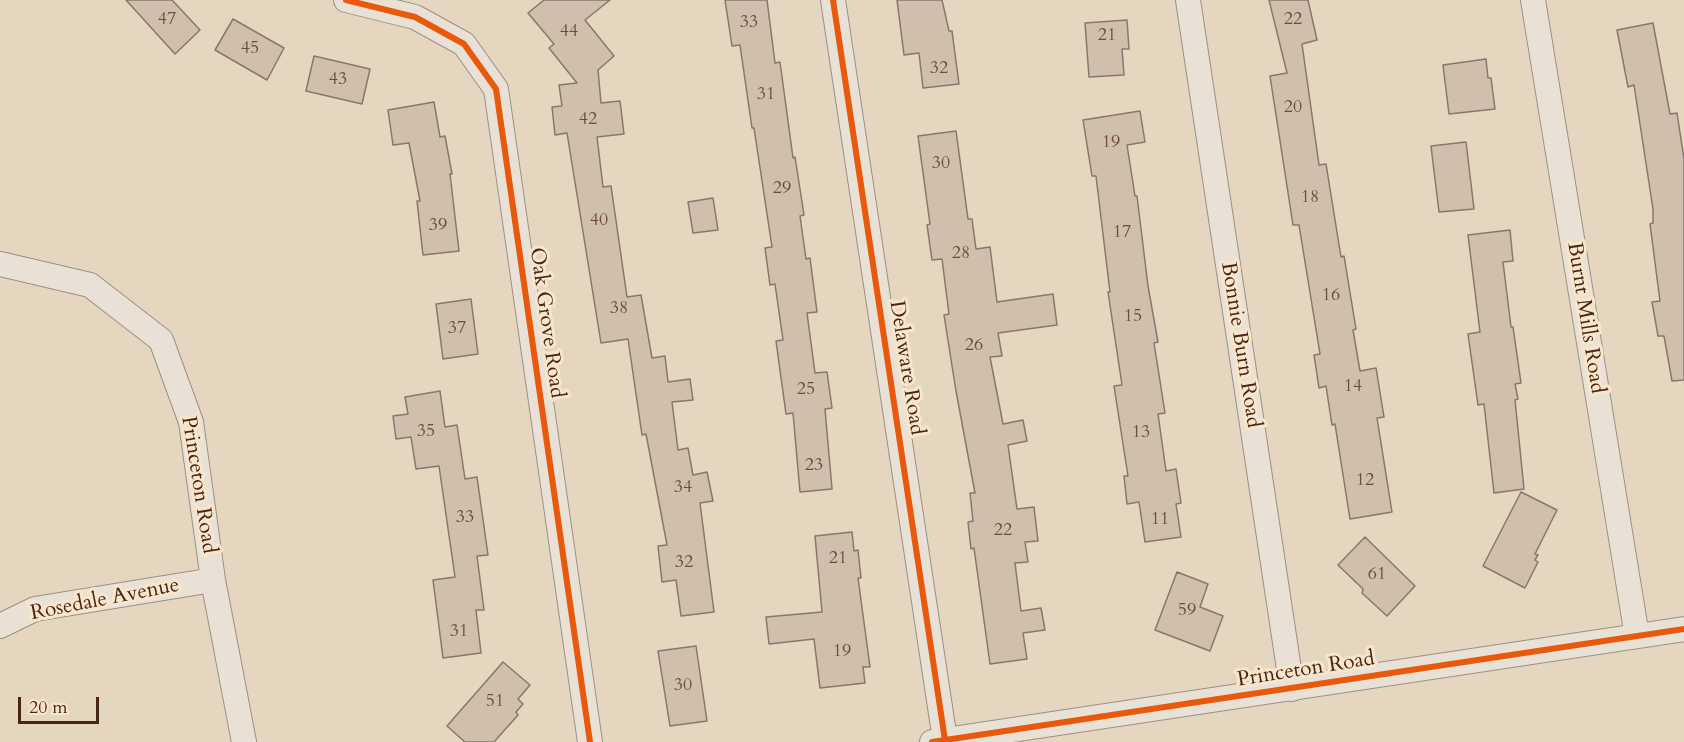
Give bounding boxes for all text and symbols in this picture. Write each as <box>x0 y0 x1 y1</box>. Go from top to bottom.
house number: 47 <box>158 9 176 31</box>
house number: 22 <box>1284 9 1302 31</box>
house number: 33 <box>740 12 758 34</box>
house number: 44 <box>560 21 578 43</box>
house number: 21 <box>1098 25 1116 47</box>
house number: 45 <box>241 38 259 60</box>
house number: 32 <box>930 58 948 80</box>
house number: 43 <box>329 69 347 91</box>
house number: 31 <box>757 84 775 106</box>
house number: 20 <box>1284 97 1302 119</box>
house number: 42 <box>579 109 597 131</box>
house number: 19 <box>1102 132 1120 154</box>
house number: 30 <box>932 153 950 175</box>
house number: 29 <box>773 178 791 200</box>
house number: 18 <box>1301 187 1319 209</box>
house number: 40 <box>590 210 608 232</box>
house number: 39 <box>429 215 447 237</box>
house number: 17 <box>1113 222 1131 244</box>
street label: Burnt Mills Road <box>1561 241 1609 395</box>
house number: 28 <box>952 243 970 265</box>
street label: Oak Grove Road <box>523 246 569 400</box>
street label: Bonnie Burn Road <box>1214 260 1266 430</box>
house number: 16 <box>1322 285 1340 307</box>
house number: 38 <box>610 298 628 320</box>
street label: Delaware Road <box>883 299 929 437</box>
house number: 15 <box>1124 306 1142 328</box>
house number: 37 <box>448 318 466 340</box>
house number: 26 <box>965 335 983 357</box>
house number: 14 <box>1344 376 1362 398</box>
house number: 25 <box>797 379 815 401</box>
street label: Princeton Road <box>175 415 221 555</box>
house number: 35 <box>417 421 435 443</box>
house number: 13 <box>1132 422 1150 444</box>
house number: 23 <box>805 455 823 477</box>
house number: 12 <box>1356 470 1374 492</box>
house number: 34 <box>674 477 692 499</box>
house number: 33 <box>456 507 474 529</box>
house number: 11 <box>1151 509 1169 531</box>
house number: 22 <box>994 520 1012 542</box>
house number: 21 <box>829 548 847 570</box>
house number: 32 <box>675 552 693 574</box>
house number: 61 <box>1368 564 1386 586</box>
street label: Rosedale Avenue <box>28 573 182 627</box>
house number: 59 <box>1178 600 1196 622</box>
house number: 31 <box>450 621 468 643</box>
house number: 19 <box>833 641 851 663</box>
street label: Princeton Road <box>1236 647 1376 693</box>
house number: 30 <box>674 675 692 697</box>
scale bar <box>21 685 102 723</box>
house number: 51 <box>486 691 504 713</box>
text: 20 m <box>29 695 68 720</box>

